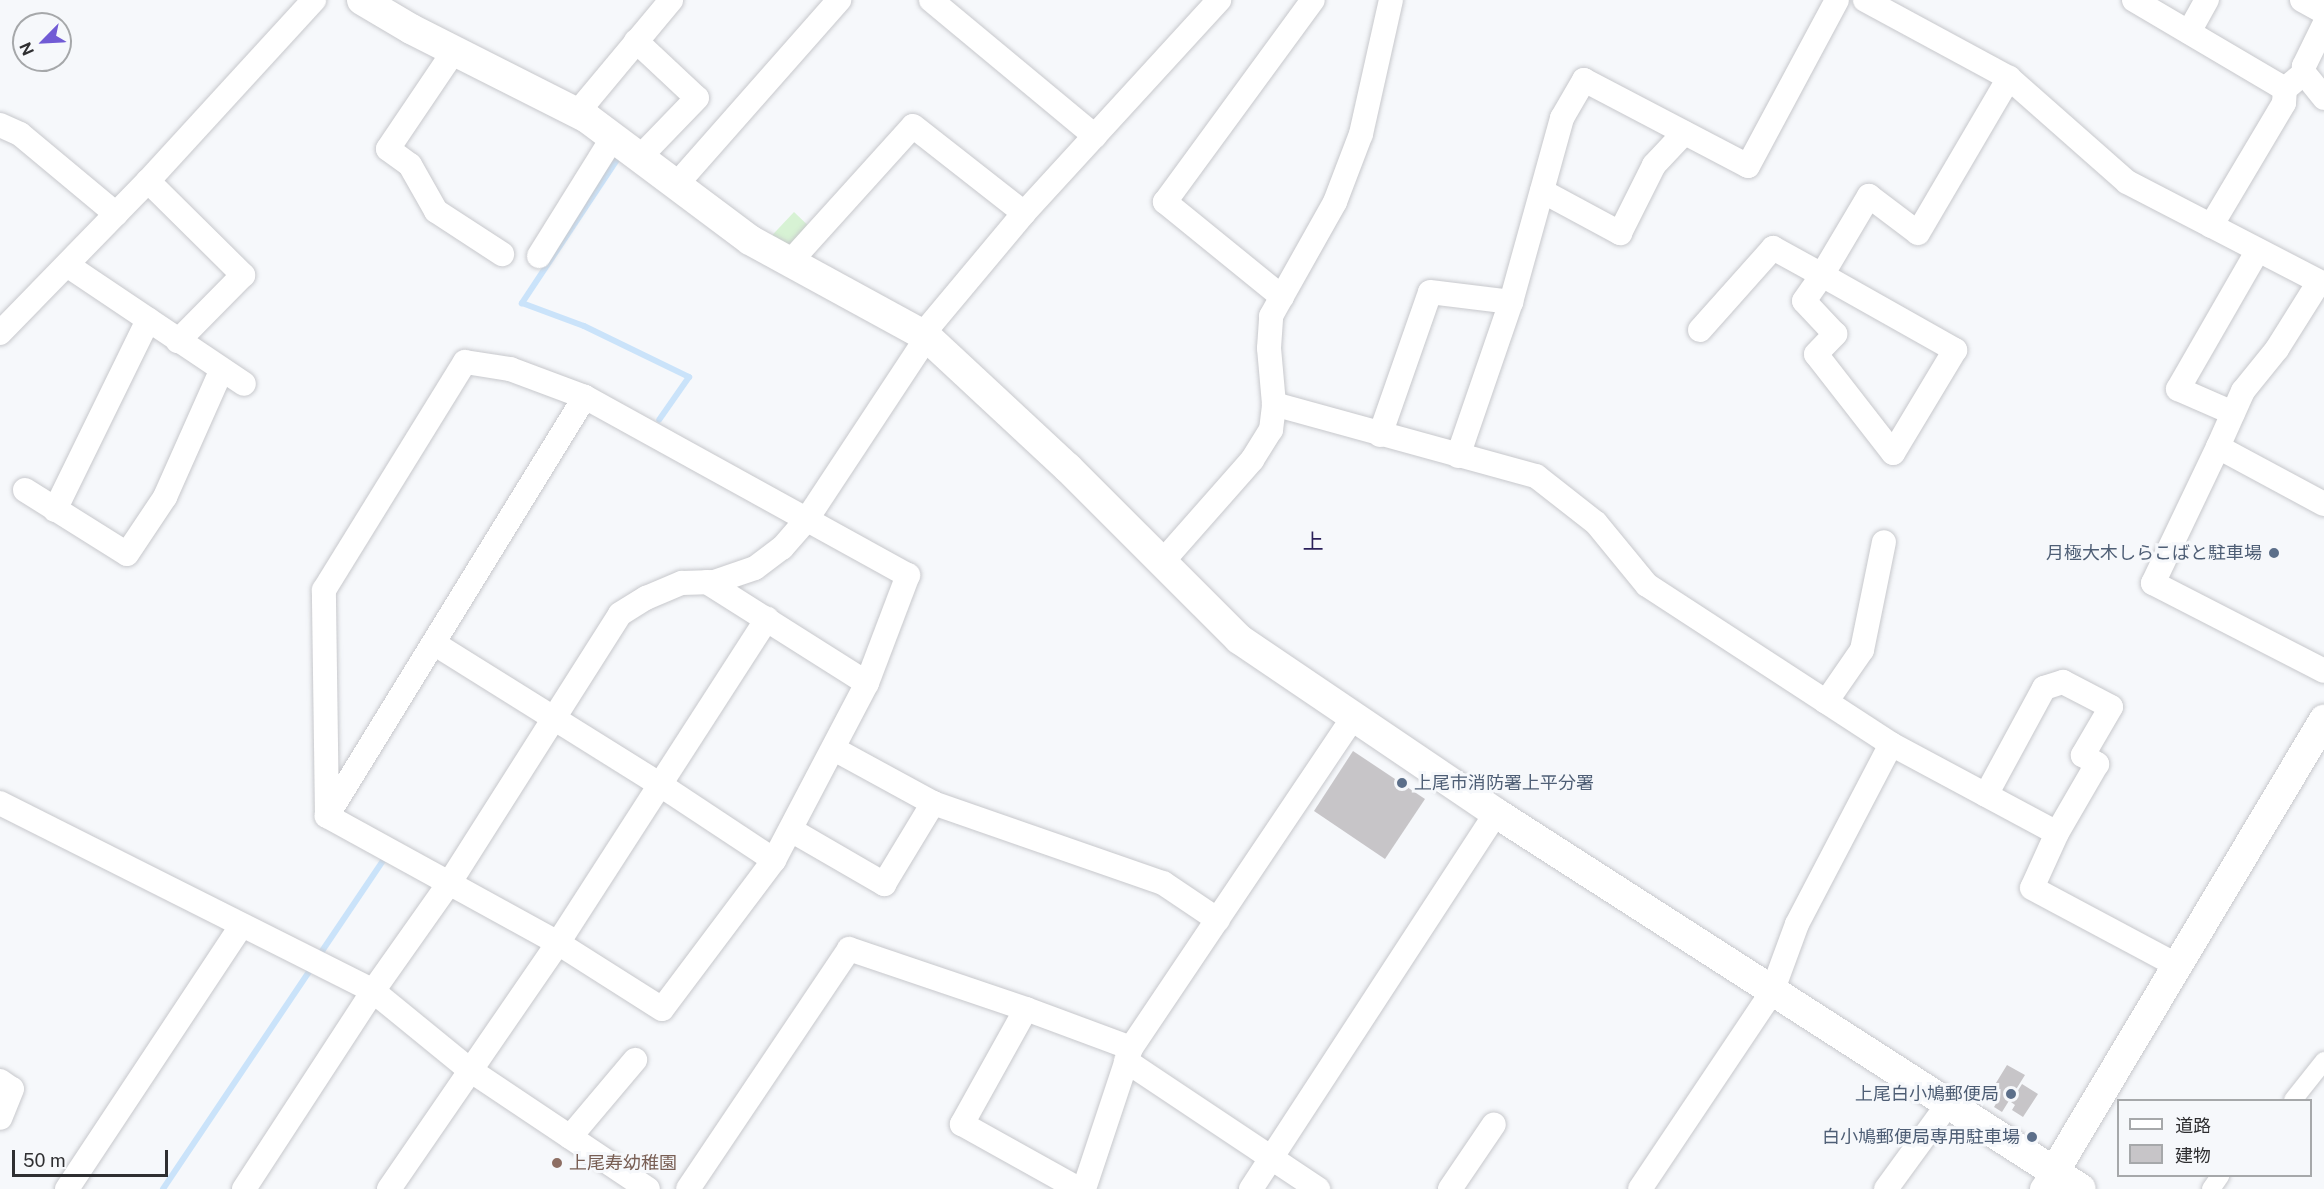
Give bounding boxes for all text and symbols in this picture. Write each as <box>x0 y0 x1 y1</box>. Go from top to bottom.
north arrow <box>12 12 72 72</box>
text: N <box>16 39 38 58</box>
district label: 上 <box>1303 529 1323 555</box>
place label: 月極大木しらこばと駐車場 <box>2046 542 2262 564</box>
marker: 月極大木しらこばと駐車場 <box>2267 546 2281 560</box>
place label: 上尾市消防署上平分署 <box>1414 772 1594 794</box>
marker: 上尾市消防署上平分署 <box>1395 776 1409 790</box>
place label: 上尾白小鳩郵便局 <box>1855 1083 1999 1105</box>
marker: 上尾白小鳩郵便局 <box>2004 1087 2018 1101</box>
legend <box>2117 1099 2312 1177</box>
text: 道路 <box>2175 1115 2211 1136</box>
place label: 白小鳩郵便局専用駐車場 <box>1822 1126 2020 1148</box>
marker: 白小鳩郵便局専用駐車場 <box>2025 1130 2039 1144</box>
scale bar <box>15 1138 171 1176</box>
text: 建物 <box>2175 1145 2211 1166</box>
text: 50 m <box>23 1150 66 1171</box>
place label: 上尾寿幼稚園 <box>569 1152 677 1174</box>
marker: 上尾寿幼稚園 <box>550 1156 564 1170</box>

